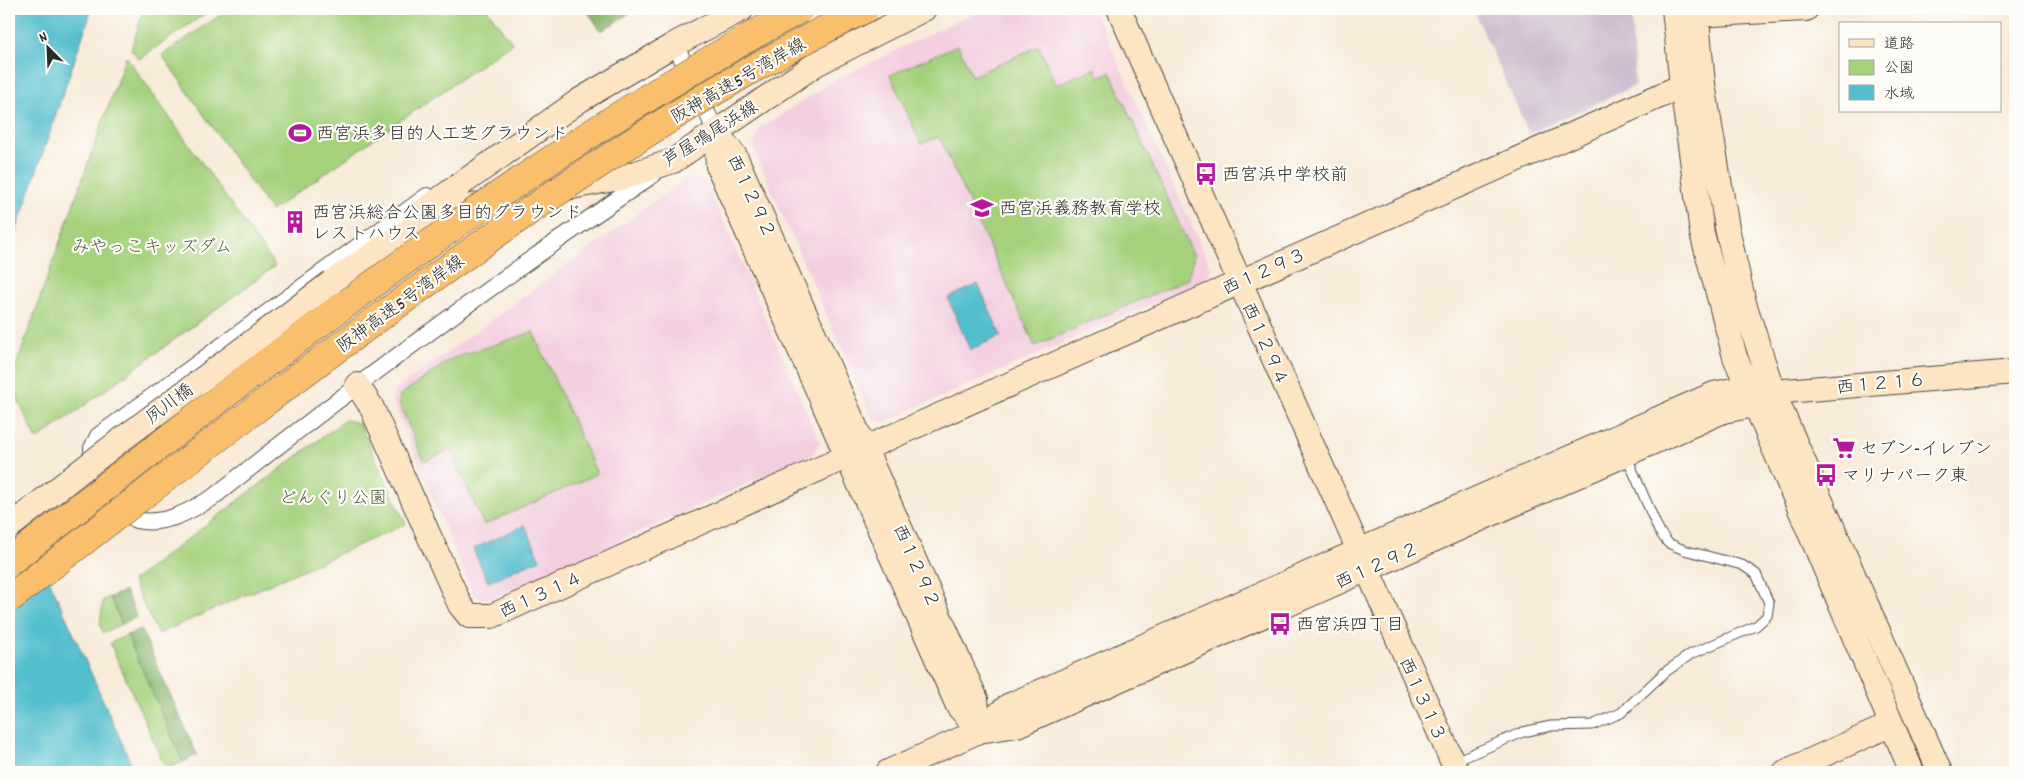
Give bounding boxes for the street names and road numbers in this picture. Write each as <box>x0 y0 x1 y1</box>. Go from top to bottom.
street label: 阪神高速5号湾岸線 <box>667 33 811 131</box>
street label: 芦屋鳴尾浜線 <box>659 96 764 174</box>
street label: 西１２９２ <box>719 151 780 243</box>
street label: 西１２９３ <box>1219 244 1311 303</box>
street label: 阪神高速5号湾岸線 <box>332 250 470 360</box>
street label: 西１２９４ <box>1234 299 1293 391</box>
street label: 西１２１６ <box>1835 369 1927 402</box>
street label: 夙川橋 <box>141 379 200 431</box>
street label: 西１２９２ <box>885 521 944 613</box>
street label: 西１２９２ <box>1332 538 1424 597</box>
street label: 西１３１４ <box>496 567 588 626</box>
street label: 西１３１３ <box>1391 654 1450 746</box>

